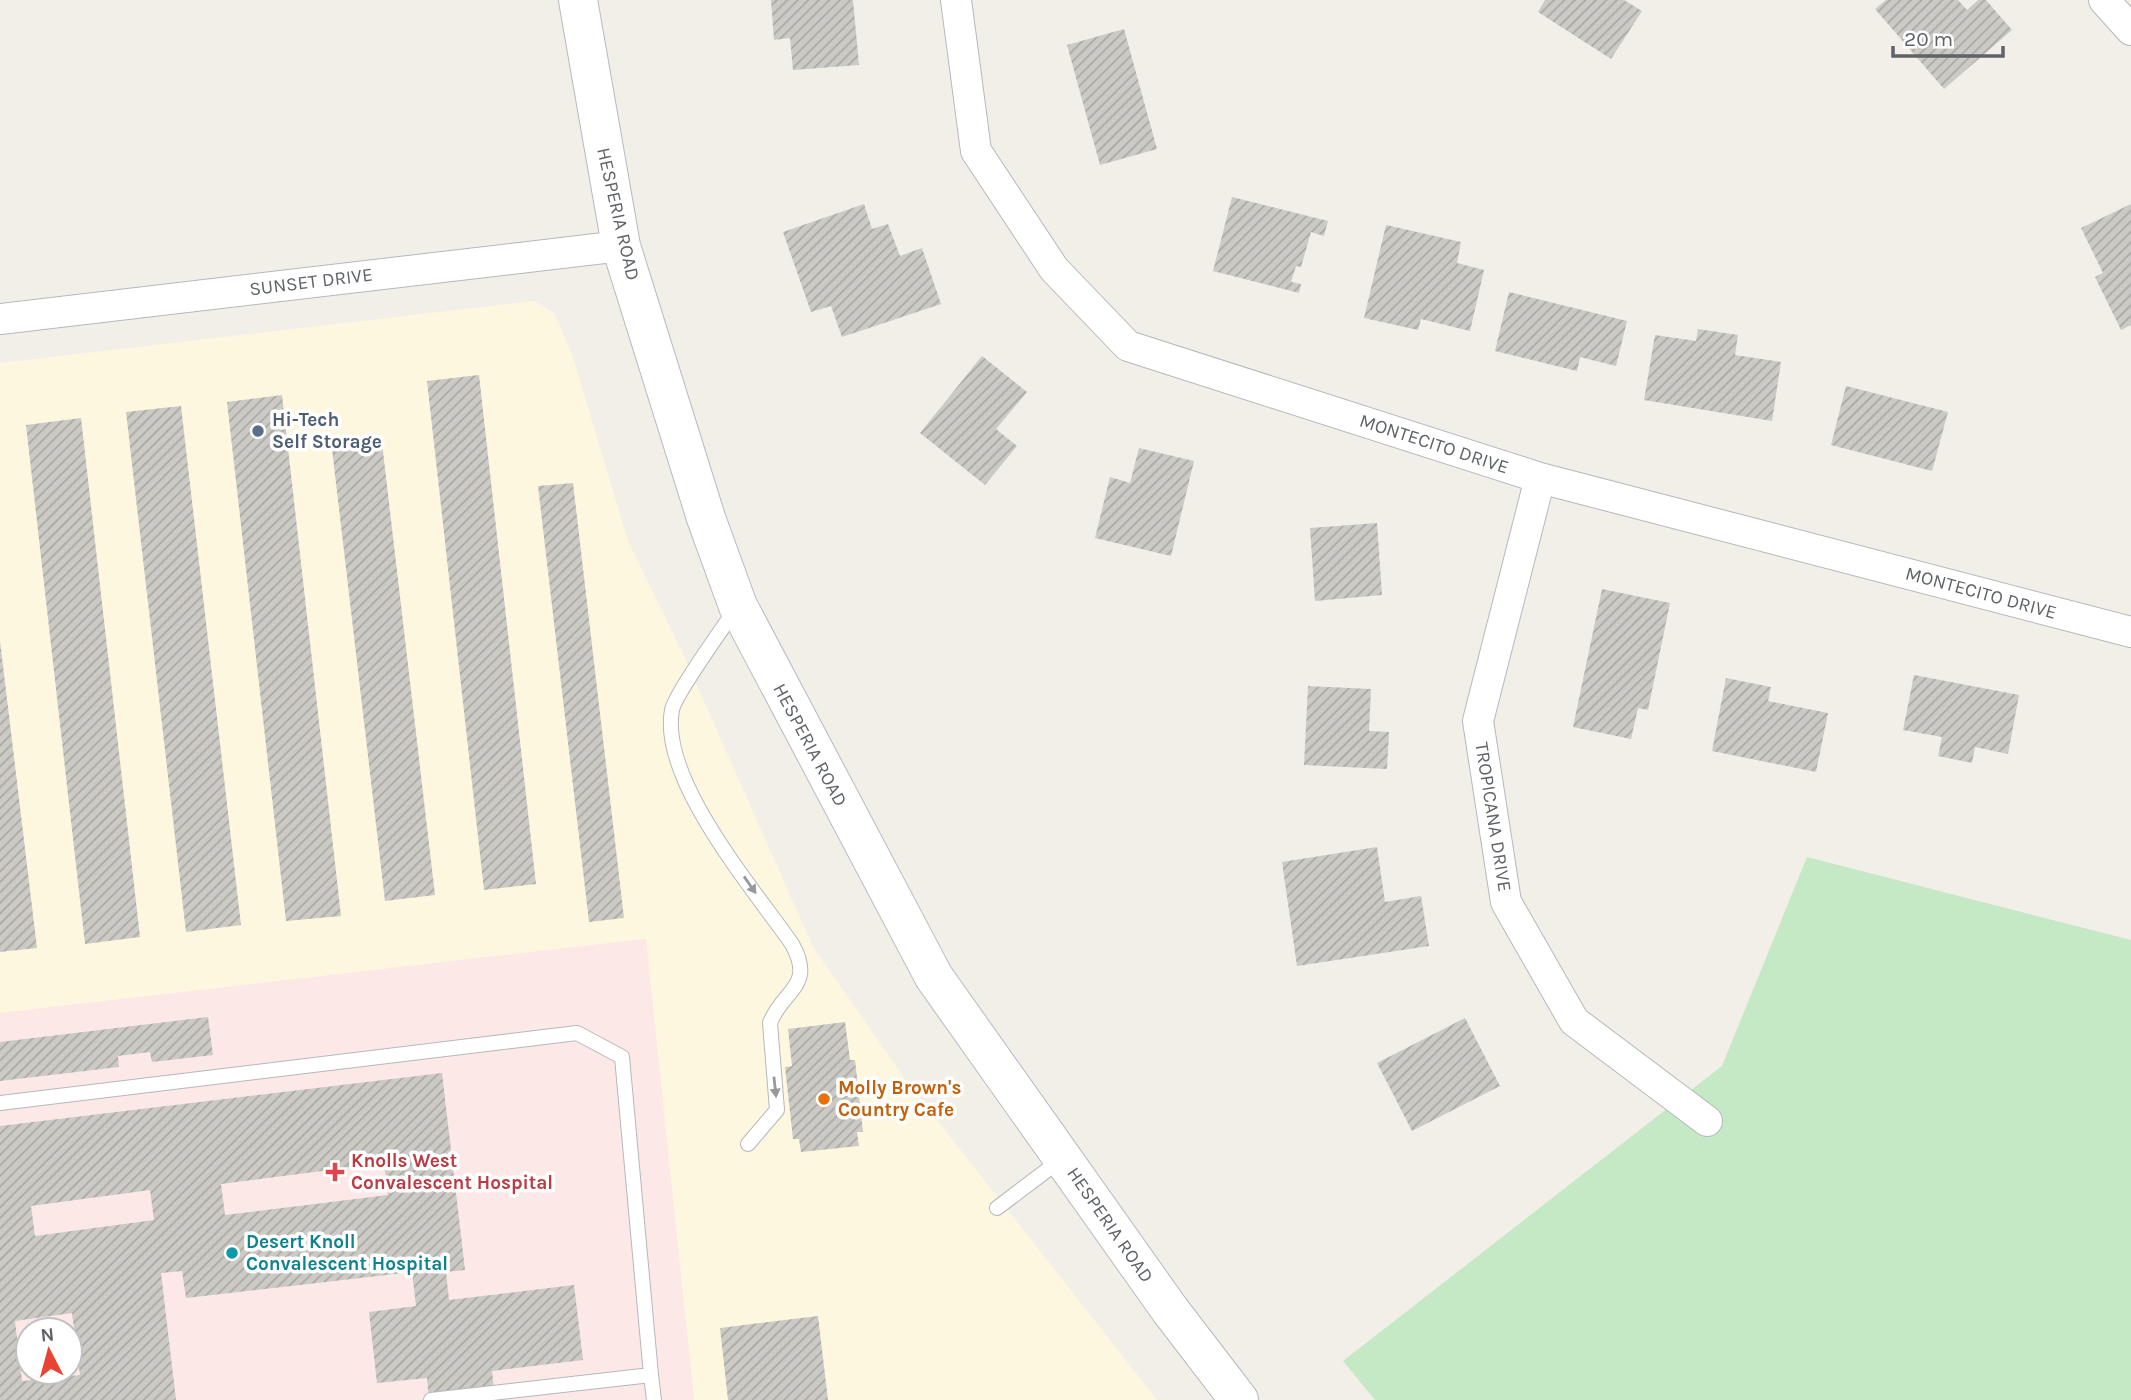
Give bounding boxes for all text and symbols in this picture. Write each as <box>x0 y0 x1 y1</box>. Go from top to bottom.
scale bar <box>1893 14 2003 58</box>
text: 20 m <box>1904 27 1953 51</box>
street label: HESPERIA ROAD <box>592 145 644 283</box>
street label: SUNSET DRIVE <box>248 264 374 300</box>
place label: Hi-Tech Self Storage <box>272 409 382 453</box>
street label: MONTECITO DRIVE <box>1357 409 1511 479</box>
marker: Hi-Tech Self Storage <box>250 423 266 439</box>
street label: MONTECITO DRIVE <box>1903 562 2059 624</box>
street label: HESPERIA ROAD <box>768 680 852 810</box>
street label: TROPICANA DRIVE <box>1470 741 1516 893</box>
one-way arrow <box>743 876 757 894</box>
one-way arrow <box>769 1076 780 1098</box>
place label: Molly Brown's Country Cafe <box>838 1077 962 1121</box>
marker: Molly Brown's Country Cafe <box>816 1091 832 1107</box>
place label: Knolls West Convalescent Hospital <box>351 1150 553 1194</box>
marker: Knolls West Convalescent Hospital <box>325 1162 345 1182</box>
street label: HESPERIA ROAD <box>1062 1163 1158 1287</box>
place label: Desert Knoll Convalescent Hospital <box>246 1231 448 1275</box>
marker: Desert Knoll Convalescent Hospital <box>224 1245 240 1261</box>
north arrow <box>14 1316 84 1386</box>
text: N <box>39 1323 55 1347</box>

